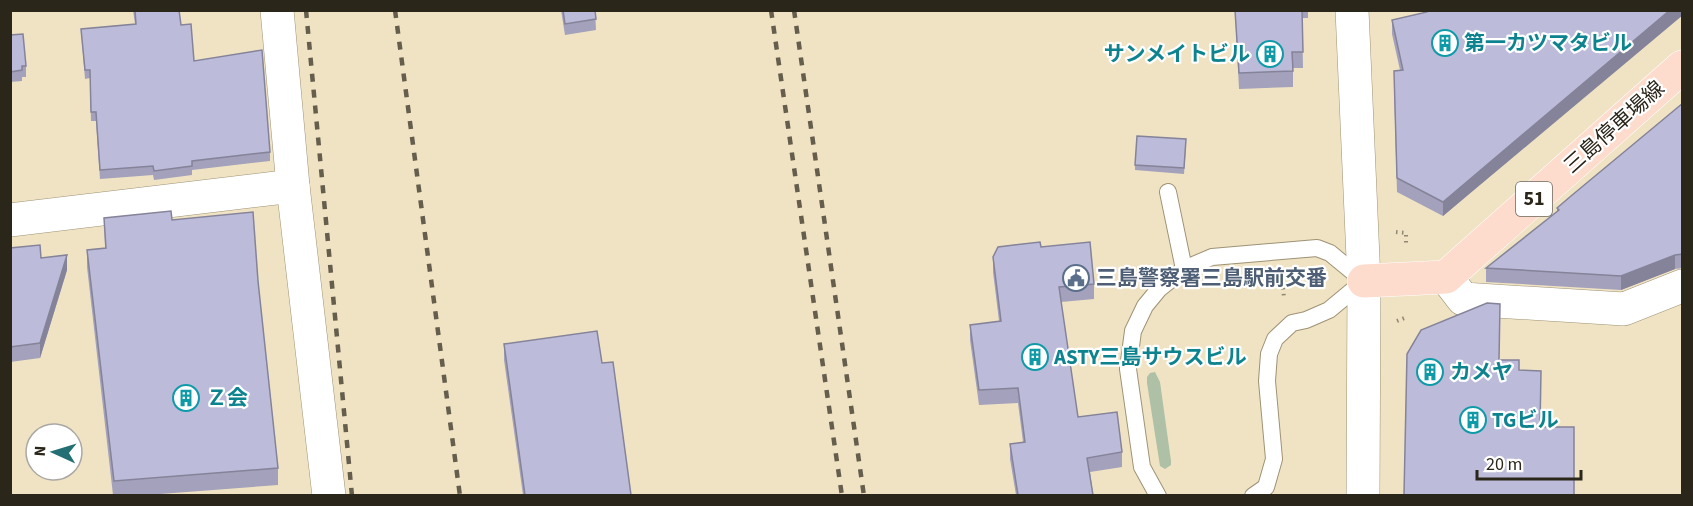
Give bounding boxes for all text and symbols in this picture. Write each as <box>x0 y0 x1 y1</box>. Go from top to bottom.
building icon: 第一カツマタビル <box>1430 28 1460 58</box>
place label: 第一カツマタビル <box>1464 28 1632 58</box>
place label: サンメイトビル <box>1104 39 1250 69</box>
building icon: サンメイトビル <box>1255 39 1285 69</box>
street label: 三島停車場線 <box>1557 74 1671 180</box>
road number: 51 <box>1516 182 1552 216</box>
public building icon: 三島警察署三島駅前交番 <box>1061 263 1091 293</box>
place label: 三島警察署三島駅前交番 <box>1096 263 1327 293</box>
building icon: ASTY三島サウスビル <box>1020 342 1050 372</box>
place label: ASTY三島サウスビル <box>1053 342 1247 372</box>
building icon: カメヤ <box>1415 357 1445 387</box>
place label: カメヤ <box>1450 357 1513 387</box>
building icon: Ｚ会 <box>171 383 201 413</box>
place label: Ｚ会 <box>206 383 248 413</box>
building icon: TGビル <box>1458 405 1488 435</box>
place label: TGビル <box>1492 405 1558 435</box>
north arrow <box>24 422 84 482</box>
scale bar <box>1477 443 1580 481</box>
text: N <box>29 445 51 457</box>
text: 20 m <box>1486 452 1522 477</box>

